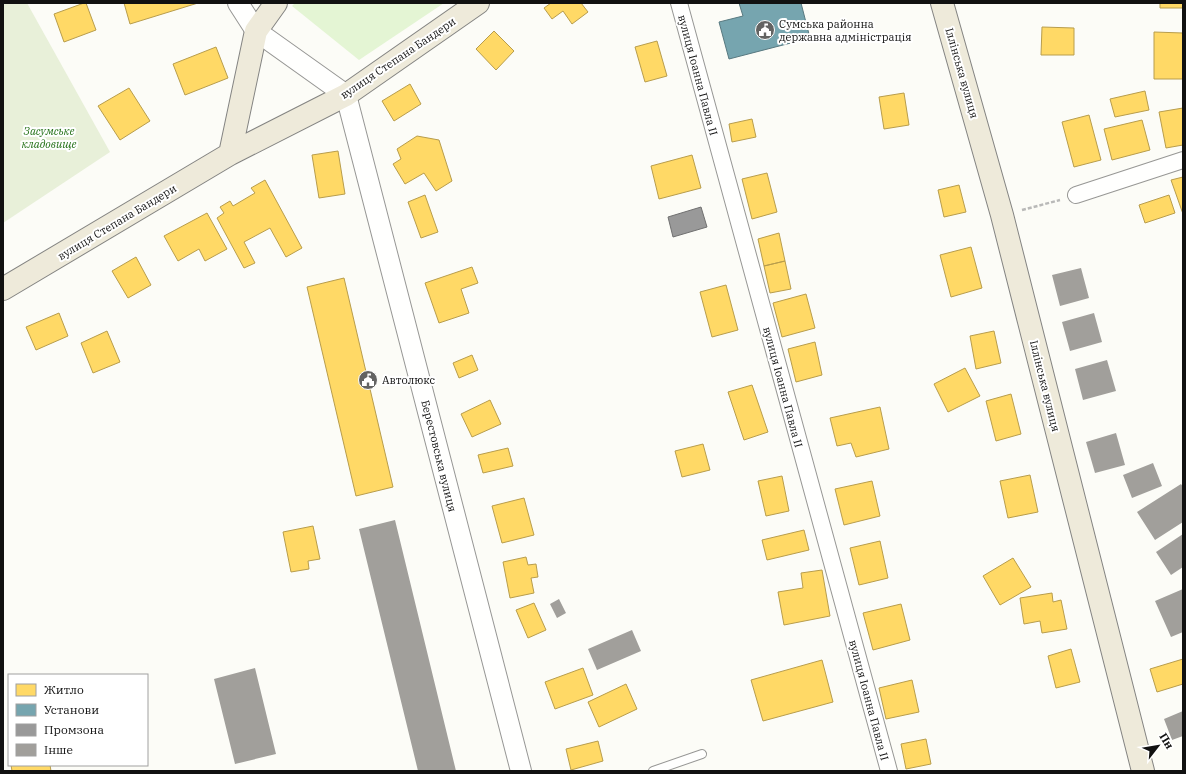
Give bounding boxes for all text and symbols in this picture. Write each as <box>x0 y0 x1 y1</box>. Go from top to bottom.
street label: вулиця Іоанна Павла II <box>675 13 721 137</box>
street label: вулиця Степана Бандери <box>338 14 458 102</box>
place label: Сумська районна державна адміністрація <box>779 17 912 44</box>
public building icon: Сумська районна державна адміністрація <box>754 19 776 41</box>
street label: Іллінська вулиця <box>942 26 982 120</box>
park label: Засумське кладовище <box>22 124 77 151</box>
street label: вулиця Степана Бандери <box>55 181 179 263</box>
street label: вулиця Іоанна Павла II <box>760 325 806 449</box>
street label: Іллінська вулиця <box>1027 339 1063 433</box>
public building icon: Автолюкс <box>357 369 379 391</box>
place label: Автолюкс <box>382 373 436 387</box>
street label: Берестовська вулиця <box>418 399 460 513</box>
street label: вулиця Іоанна Павла II <box>846 638 892 762</box>
legend <box>8 674 148 766</box>
text: Житло <box>44 682 84 697</box>
text: Установи <box>44 702 99 717</box>
text: Промзона <box>44 722 104 737</box>
north arrow <box>1138 726 1178 766</box>
text: Пн <box>1156 730 1177 752</box>
text: Інше <box>44 742 73 757</box>

